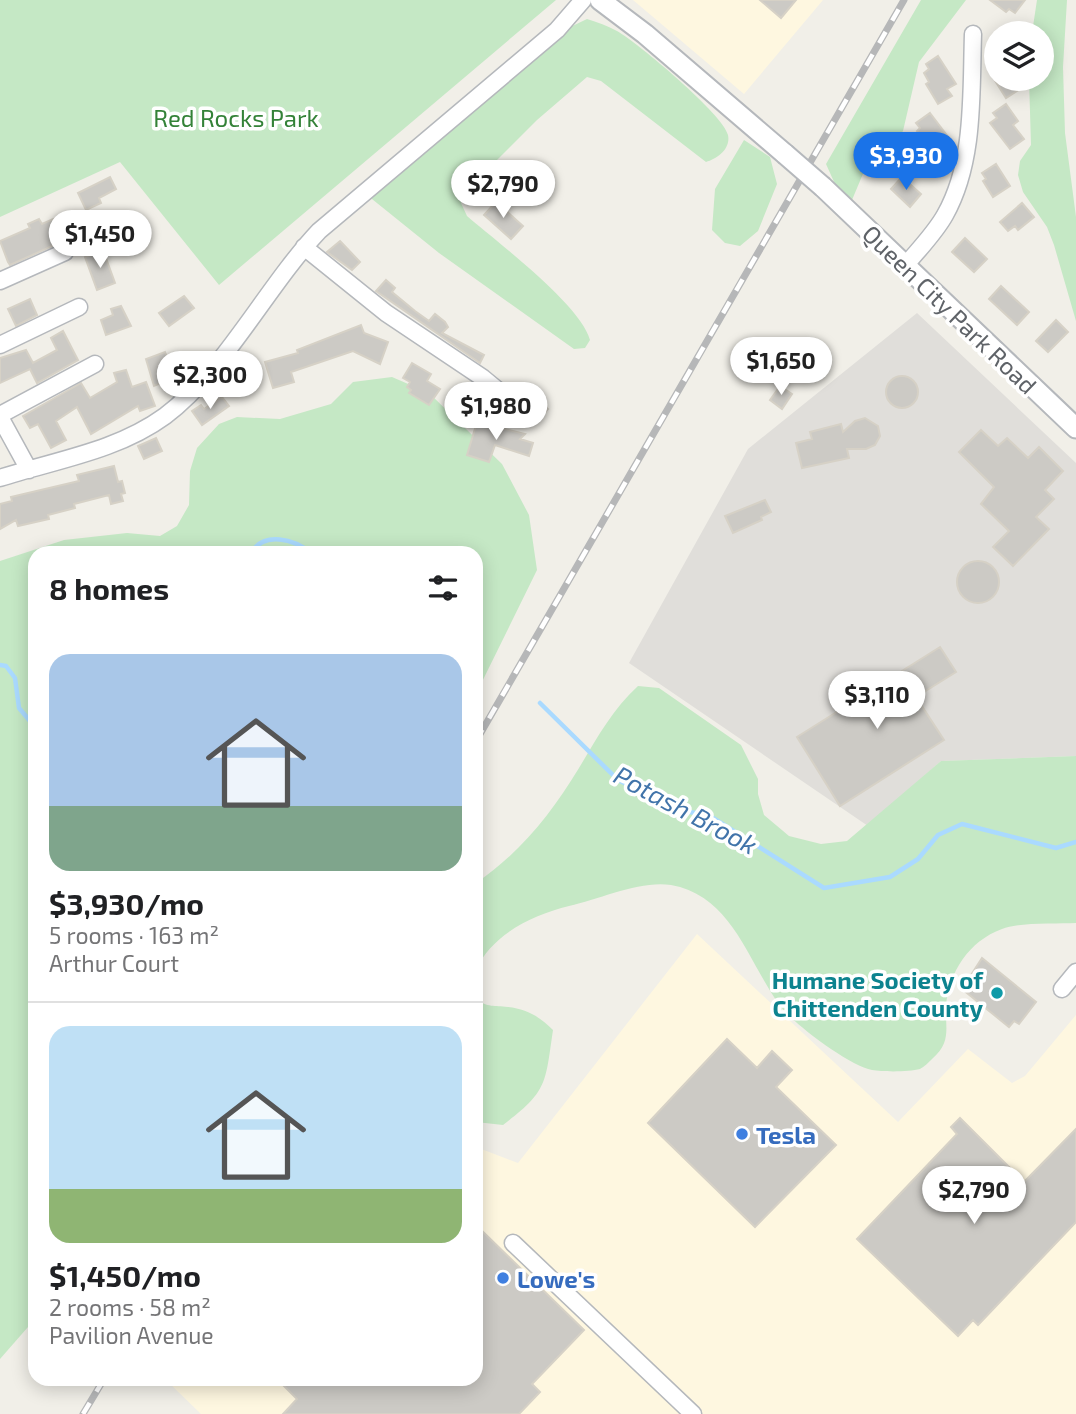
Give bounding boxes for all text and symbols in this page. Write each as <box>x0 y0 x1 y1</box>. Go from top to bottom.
map controls <box>984 21 1054 91</box>
button: layers <box>984 21 1054 91</box>
park label: Red Rocks Park <box>153 103 319 132</box>
pin: $3,930 <box>849 132 963 192</box>
text: $3,930 <box>869 141 943 169</box>
pin: $2,790 <box>446 160 560 220</box>
text: $2,790 <box>467 169 539 197</box>
pin: $1,450 <box>43 210 157 270</box>
street label: Queen City Park Road <box>857 218 1043 400</box>
text: $1,450 <box>65 219 135 247</box>
pin: $1,650 <box>724 338 838 397</box>
text: $1,650 <box>746 346 816 374</box>
pin: $2,300 <box>153 352 267 411</box>
text: $2,300 <box>173 360 247 388</box>
pin: $1,980 <box>439 382 553 442</box>
text: $1,980 <box>460 391 532 419</box>
icon: filters <box>424 569 462 607</box>
text: 8 homes <box>49 570 169 606</box>
pin: $3,110 <box>820 672 934 731</box>
text: $3,110 <box>844 680 910 708</box>
icon: home <box>193 700 319 826</box>
water label: Potash Brook <box>609 758 763 860</box>
text: $3,930/mo <box>49 885 204 921</box>
text: 5 rooms · 163 m² <box>49 921 219 949</box>
text: Arthur Court <box>49 949 179 977</box>
place label: Humane Society of Chittenden County <box>772 965 984 1022</box>
marker: Humane Society of Chittenden County <box>989 985 1005 1001</box>
icon: home <box>193 1072 319 1198</box>
place label: Tesla <box>756 1120 816 1149</box>
marker: Tesla <box>734 1126 750 1142</box>
pin: $2,790 <box>917 1166 1031 1226</box>
text: $2,790 <box>938 1175 1010 1203</box>
text: $1,450/mo <box>49 1257 201 1293</box>
place label: Lowe's <box>517 1264 595 1293</box>
marker: Lowe's <box>495 1270 511 1286</box>
text: 2 rooms · 58 m² <box>49 1293 211 1321</box>
text: Pavilion Avenue <box>49 1321 214 1349</box>

